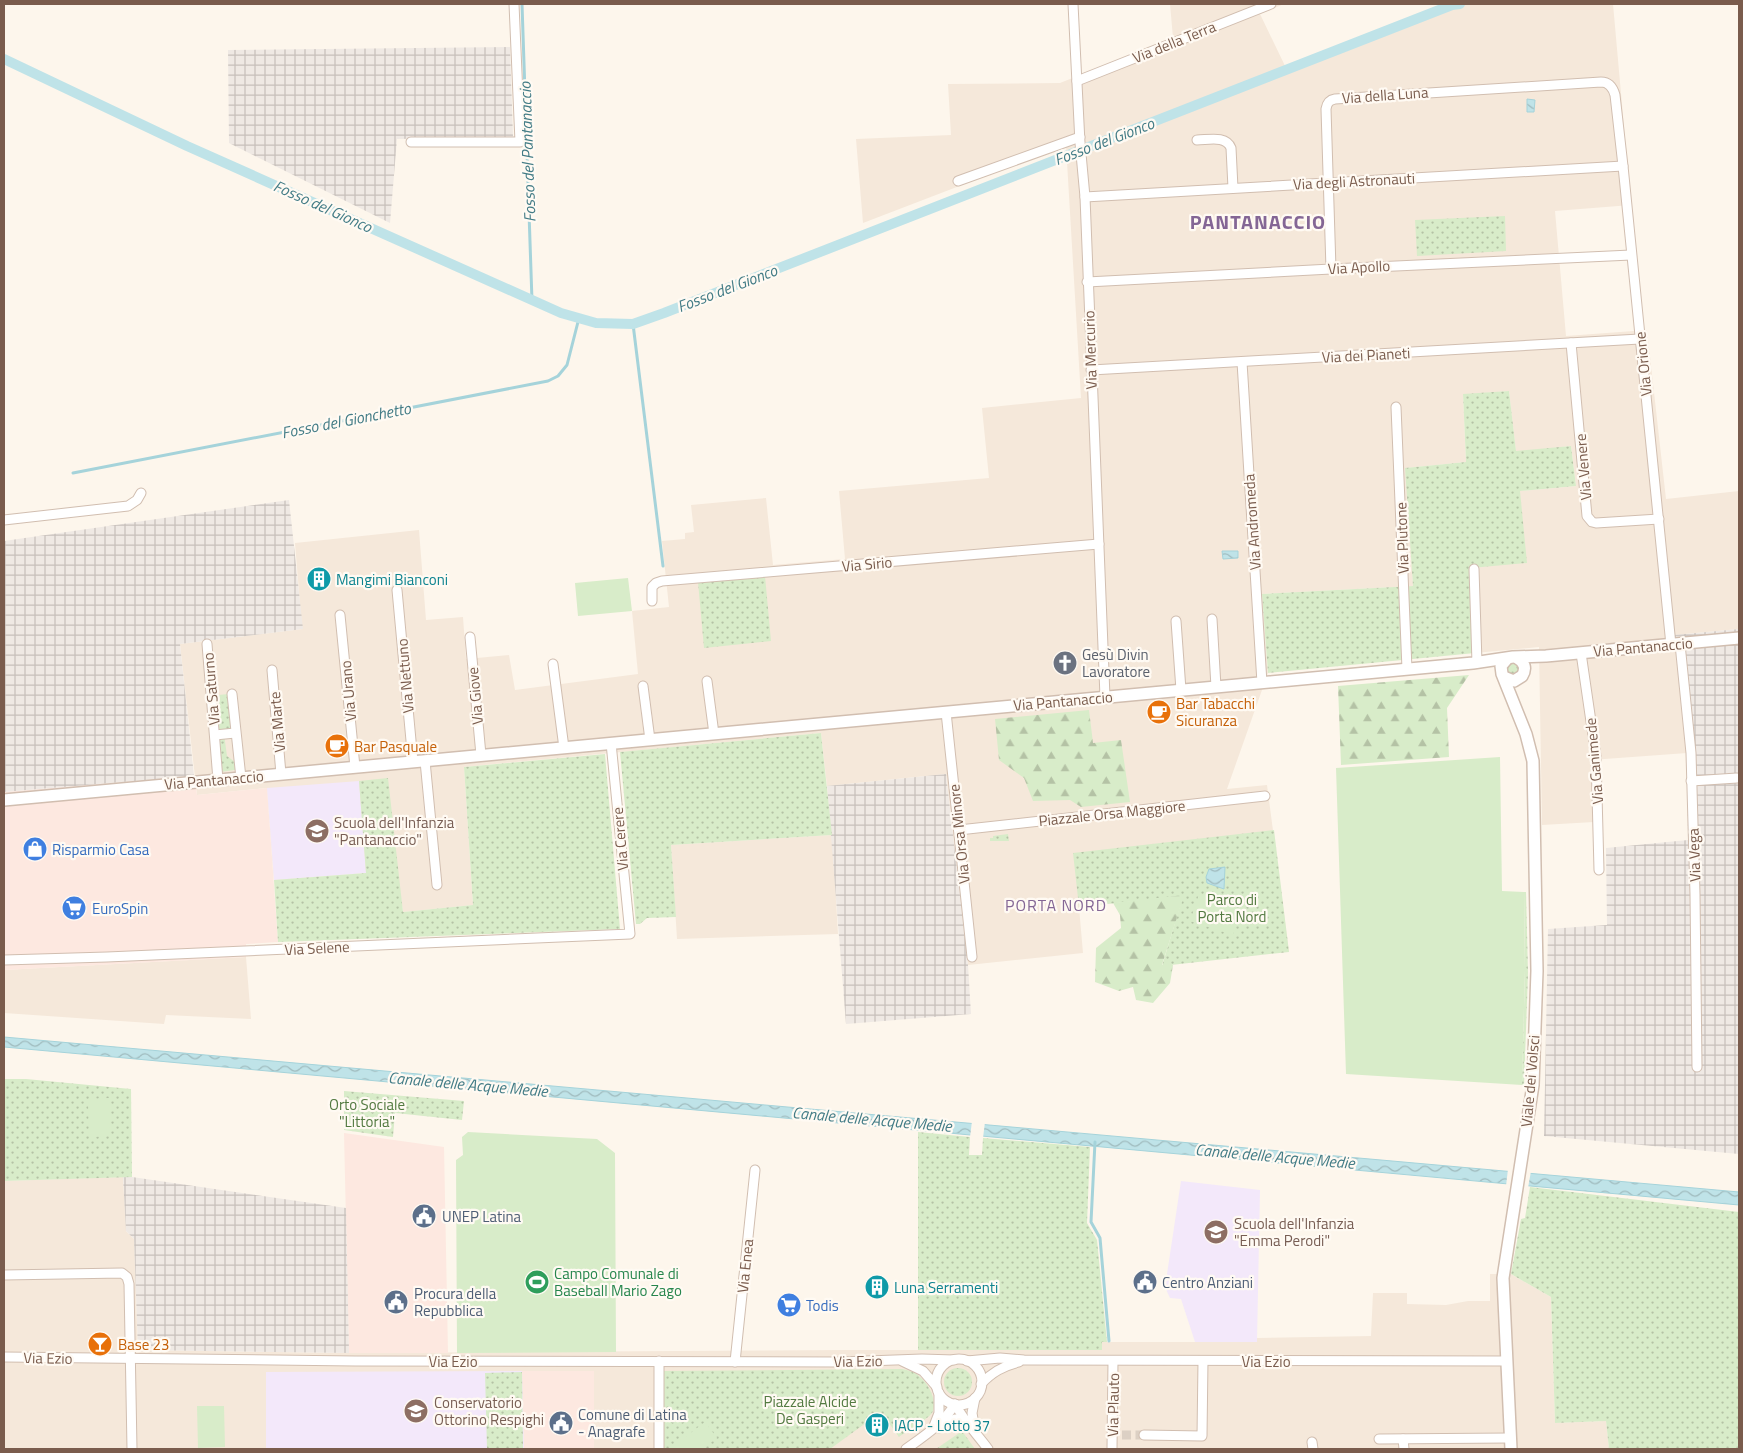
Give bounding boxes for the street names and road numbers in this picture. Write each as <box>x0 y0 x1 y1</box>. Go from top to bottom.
street label: Via della Terra <box>1129 15 1220 69</box>
street label: Via della Luna <box>1341 80 1430 109</box>
street label: Via degli Astronauti <box>1292 166 1416 196</box>
street label: Via Apollo <box>1327 254 1391 280</box>
street label: Via Mercurio <box>1077 310 1103 390</box>
street label: Via Orione <box>1628 331 1658 397</box>
street label: Via dei Pianeti <box>1321 341 1411 369</box>
street label: Via Venere <box>1569 433 1597 501</box>
street label: Via Andromeda <box>1237 473 1267 571</box>
street label: Via Plutone <box>1389 502 1415 574</box>
street label: Via Sirio <box>841 550 893 578</box>
street label: Via Pantanaccio <box>1592 631 1694 663</box>
street label: Via Nettuno <box>390 638 420 714</box>
street label: Via Saturno <box>196 652 226 726</box>
street label: Via Urano <box>334 659 362 722</box>
street label: Via Giove <box>461 666 489 726</box>
street label: Via Pantanaccio <box>1012 685 1114 717</box>
street label: Via Marte <box>263 691 291 753</box>
street label: Via Ganimede <box>1579 717 1609 805</box>
street label: Via Pantanaccio <box>163 764 265 796</box>
street label: Via Orsa Minore <box>942 783 976 885</box>
street label: Piazzale Orsa Maggiore <box>1037 794 1187 832</box>
street label: Via Cerere <box>606 806 634 872</box>
street label: Via Vega <box>1682 827 1706 882</box>
street label: Via Selene <box>284 935 350 961</box>
street label: Viale dei Volsci <box>1515 1034 1545 1128</box>
street label: Via Enea <box>731 1237 759 1294</box>
street label: Via Ezio <box>23 1346 73 1370</box>
street label: Via Ezio <box>833 1349 883 1373</box>
street label: Via Ezio <box>428 1350 478 1373</box>
street label: Via Ezio <box>1241 1350 1291 1373</box>
street label: Via Plauto <box>1101 1373 1125 1437</box>

